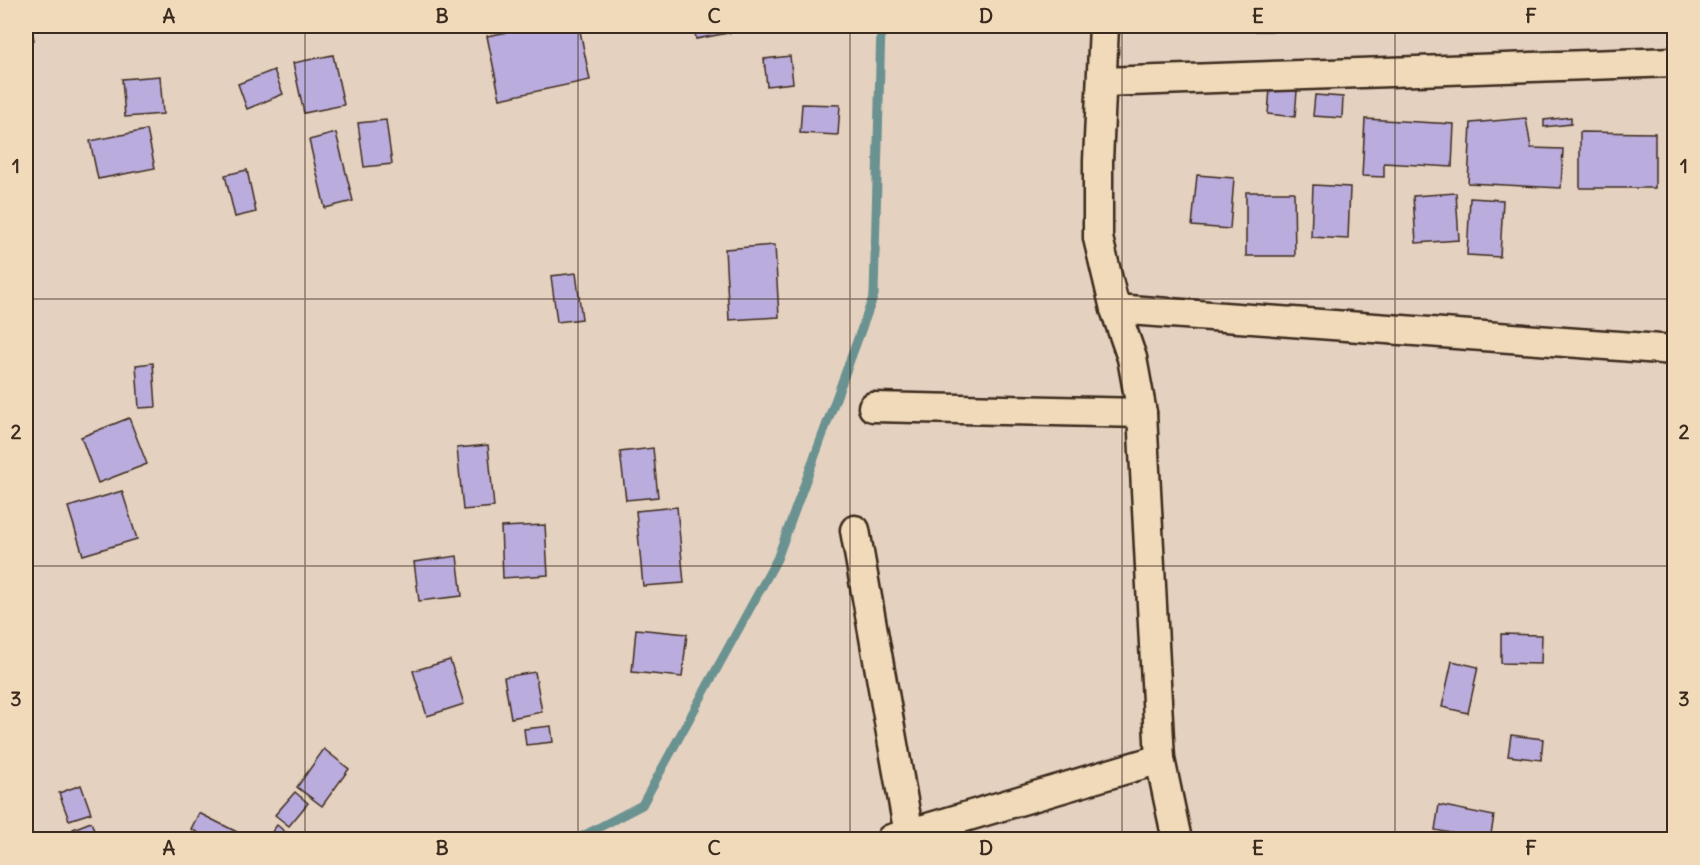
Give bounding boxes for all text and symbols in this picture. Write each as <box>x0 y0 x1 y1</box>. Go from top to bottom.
text: A <box>163 3 176 28</box>
text: B <box>435 3 449 28</box>
text: C <box>707 3 721 28</box>
text: D <box>979 3 993 28</box>
text: E <box>1252 3 1264 28</box>
text: F <box>1525 3 1537 28</box>
text: 1 <box>12 153 20 178</box>
text: 1 <box>1680 153 1688 178</box>
text: 2 <box>11 419 22 444</box>
text: 2 <box>1679 419 1690 444</box>
text: 3 <box>10 686 22 711</box>
text: 3 <box>1678 686 1690 711</box>
text: A <box>163 835 176 860</box>
text: B <box>435 835 449 860</box>
text: C <box>707 835 721 860</box>
text: D <box>979 835 993 860</box>
text: E <box>1252 835 1264 860</box>
text: F <box>1525 835 1537 860</box>

